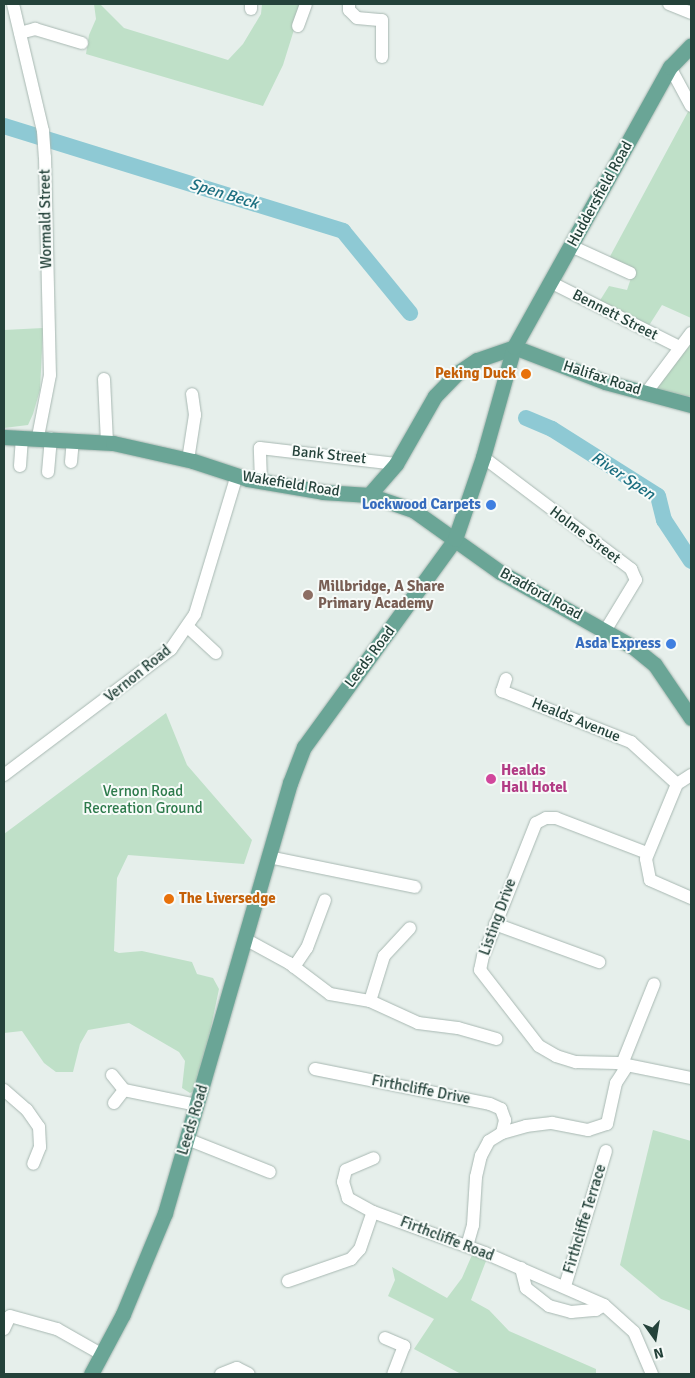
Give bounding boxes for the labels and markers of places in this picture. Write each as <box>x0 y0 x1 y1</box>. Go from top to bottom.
place label: Peking Duck <box>435 365 516 383</box>
marker: Peking Duck <box>520 368 532 380</box>
place label: Lockwood Carpets <box>362 496 481 514</box>
marker: Lockwood Carpets <box>485 499 497 511</box>
place label: Millbridge, A Share Primary Academy <box>318 577 444 612</box>
marker: Millbridge, A Share Primary Academy <box>302 589 314 601</box>
place label: Asda Express <box>575 635 661 653</box>
marker: Asda Express <box>665 638 677 650</box>
place label: Healds Hall Hotel <box>501 761 567 796</box>
marker: Healds Hall Hotel <box>485 773 497 785</box>
place label: The Liversedge <box>179 890 276 908</box>
marker: The Liversedge <box>163 893 175 905</box>

